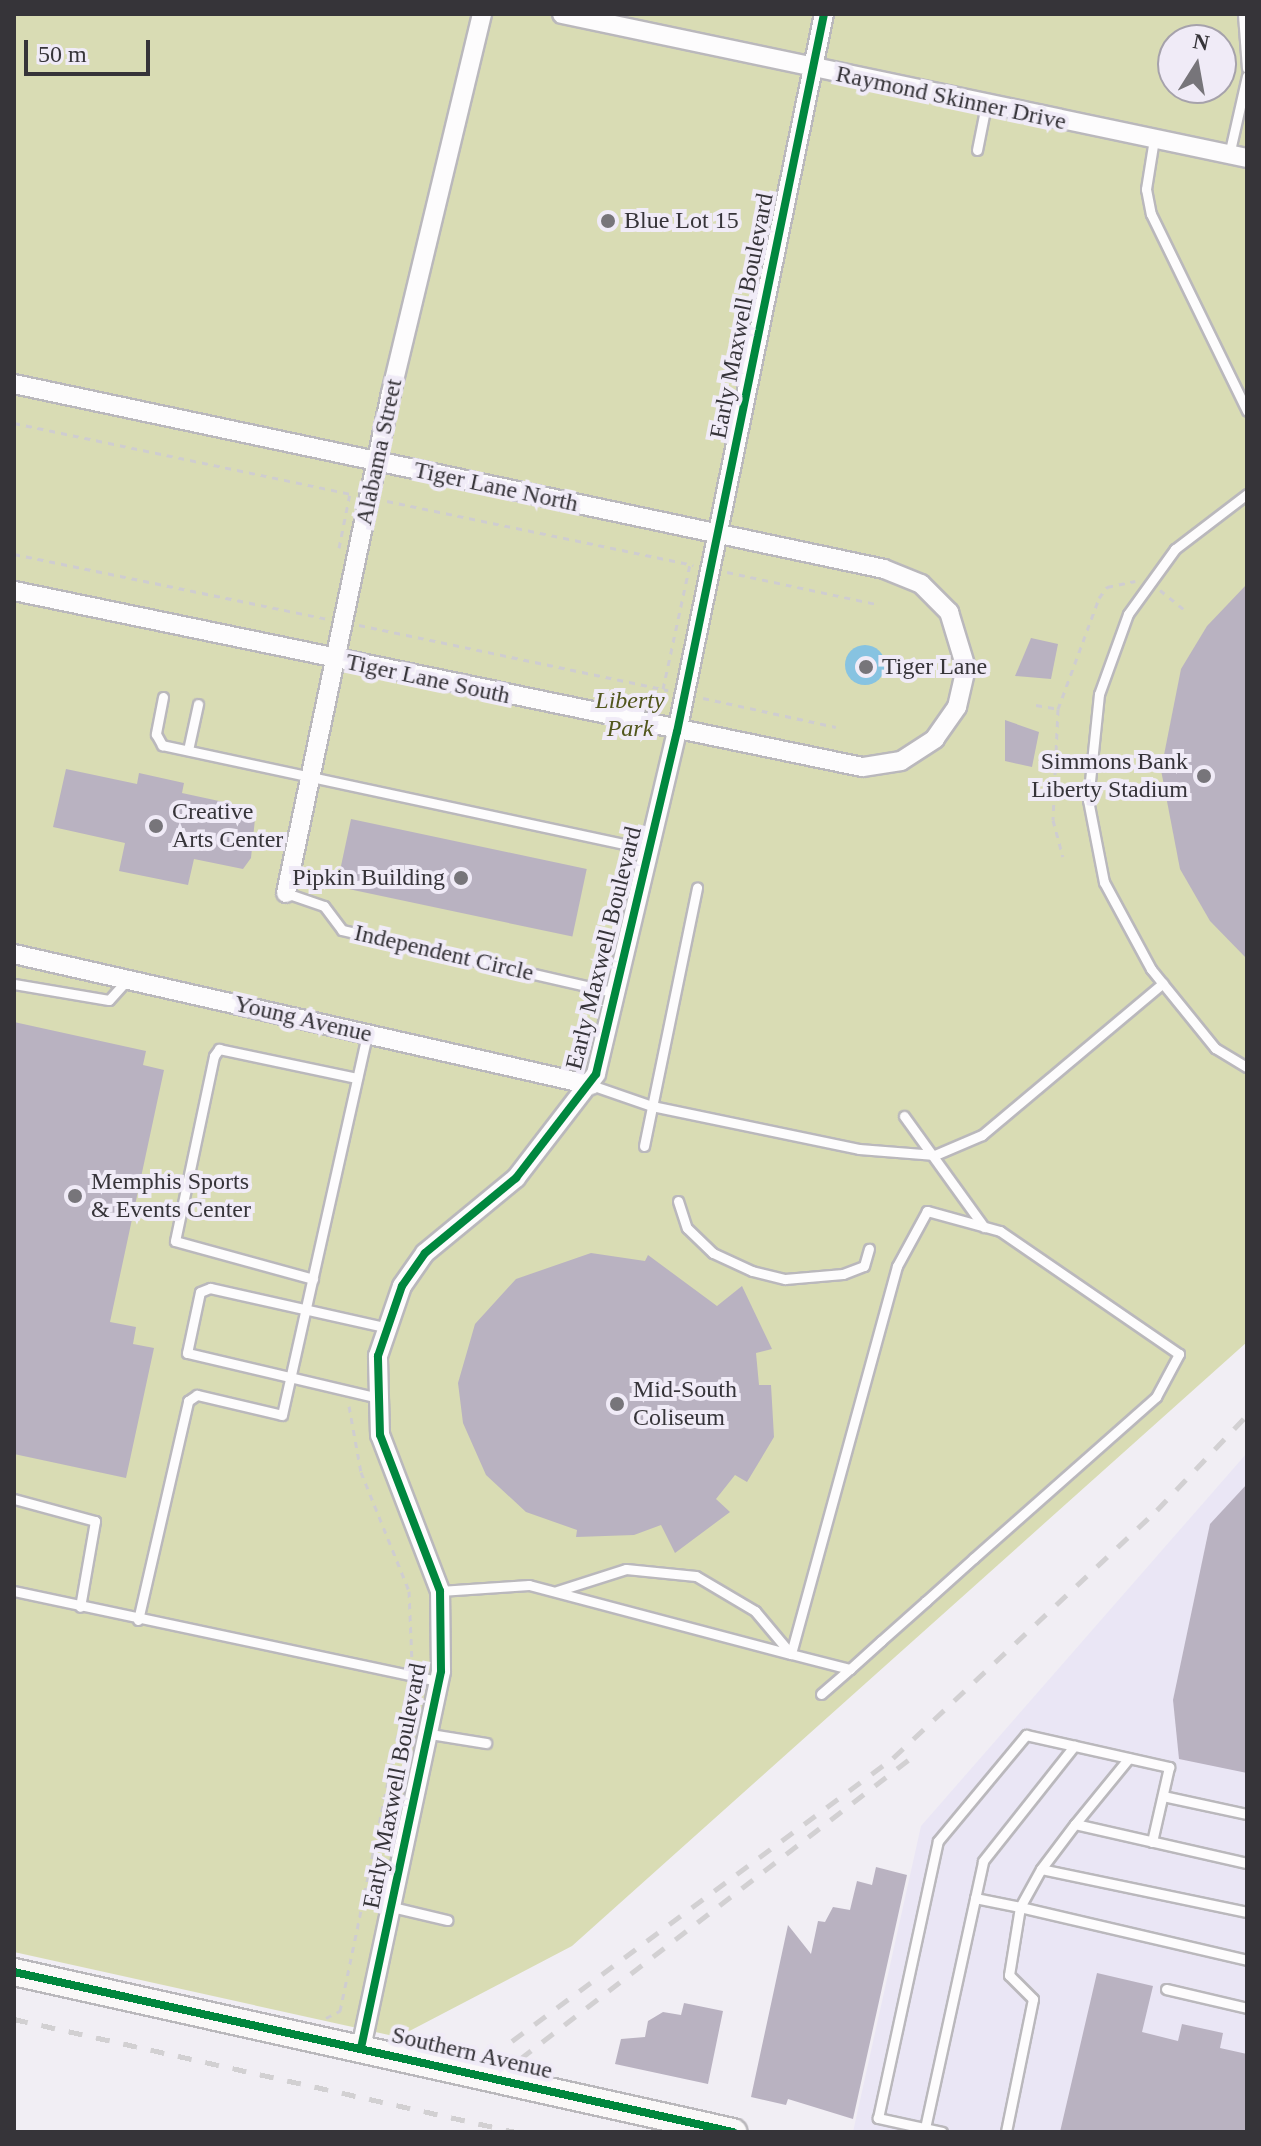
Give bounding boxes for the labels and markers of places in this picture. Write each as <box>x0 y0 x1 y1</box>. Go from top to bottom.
place label: Blue Lot 15 <box>624 207 739 235</box>
marker: Blue Lot 15 <box>599 212 617 230</box>
place label: Tiger Lane <box>882 653 987 681</box>
marker: Tiger Lane <box>857 658 875 676</box>
place label: Simmons Bank Liberty Stadium <box>1031 748 1188 804</box>
marker: Simmons Bank Liberty Stadium <box>1195 767 1213 785</box>
place label: Creative Arts Center <box>172 798 283 854</box>
marker: Creative Arts Center <box>147 817 165 835</box>
place label: Pipkin Building <box>292 864 445 892</box>
marker: Pipkin Building <box>452 869 470 887</box>
place label: Memphis Sports & Events Center <box>91 1168 251 1224</box>
marker: Memphis Sports & Events Center <box>66 1187 84 1205</box>
place label: Mid-South Coliseum <box>633 1376 737 1432</box>
marker: Mid-South Coliseum <box>608 1395 626 1413</box>

